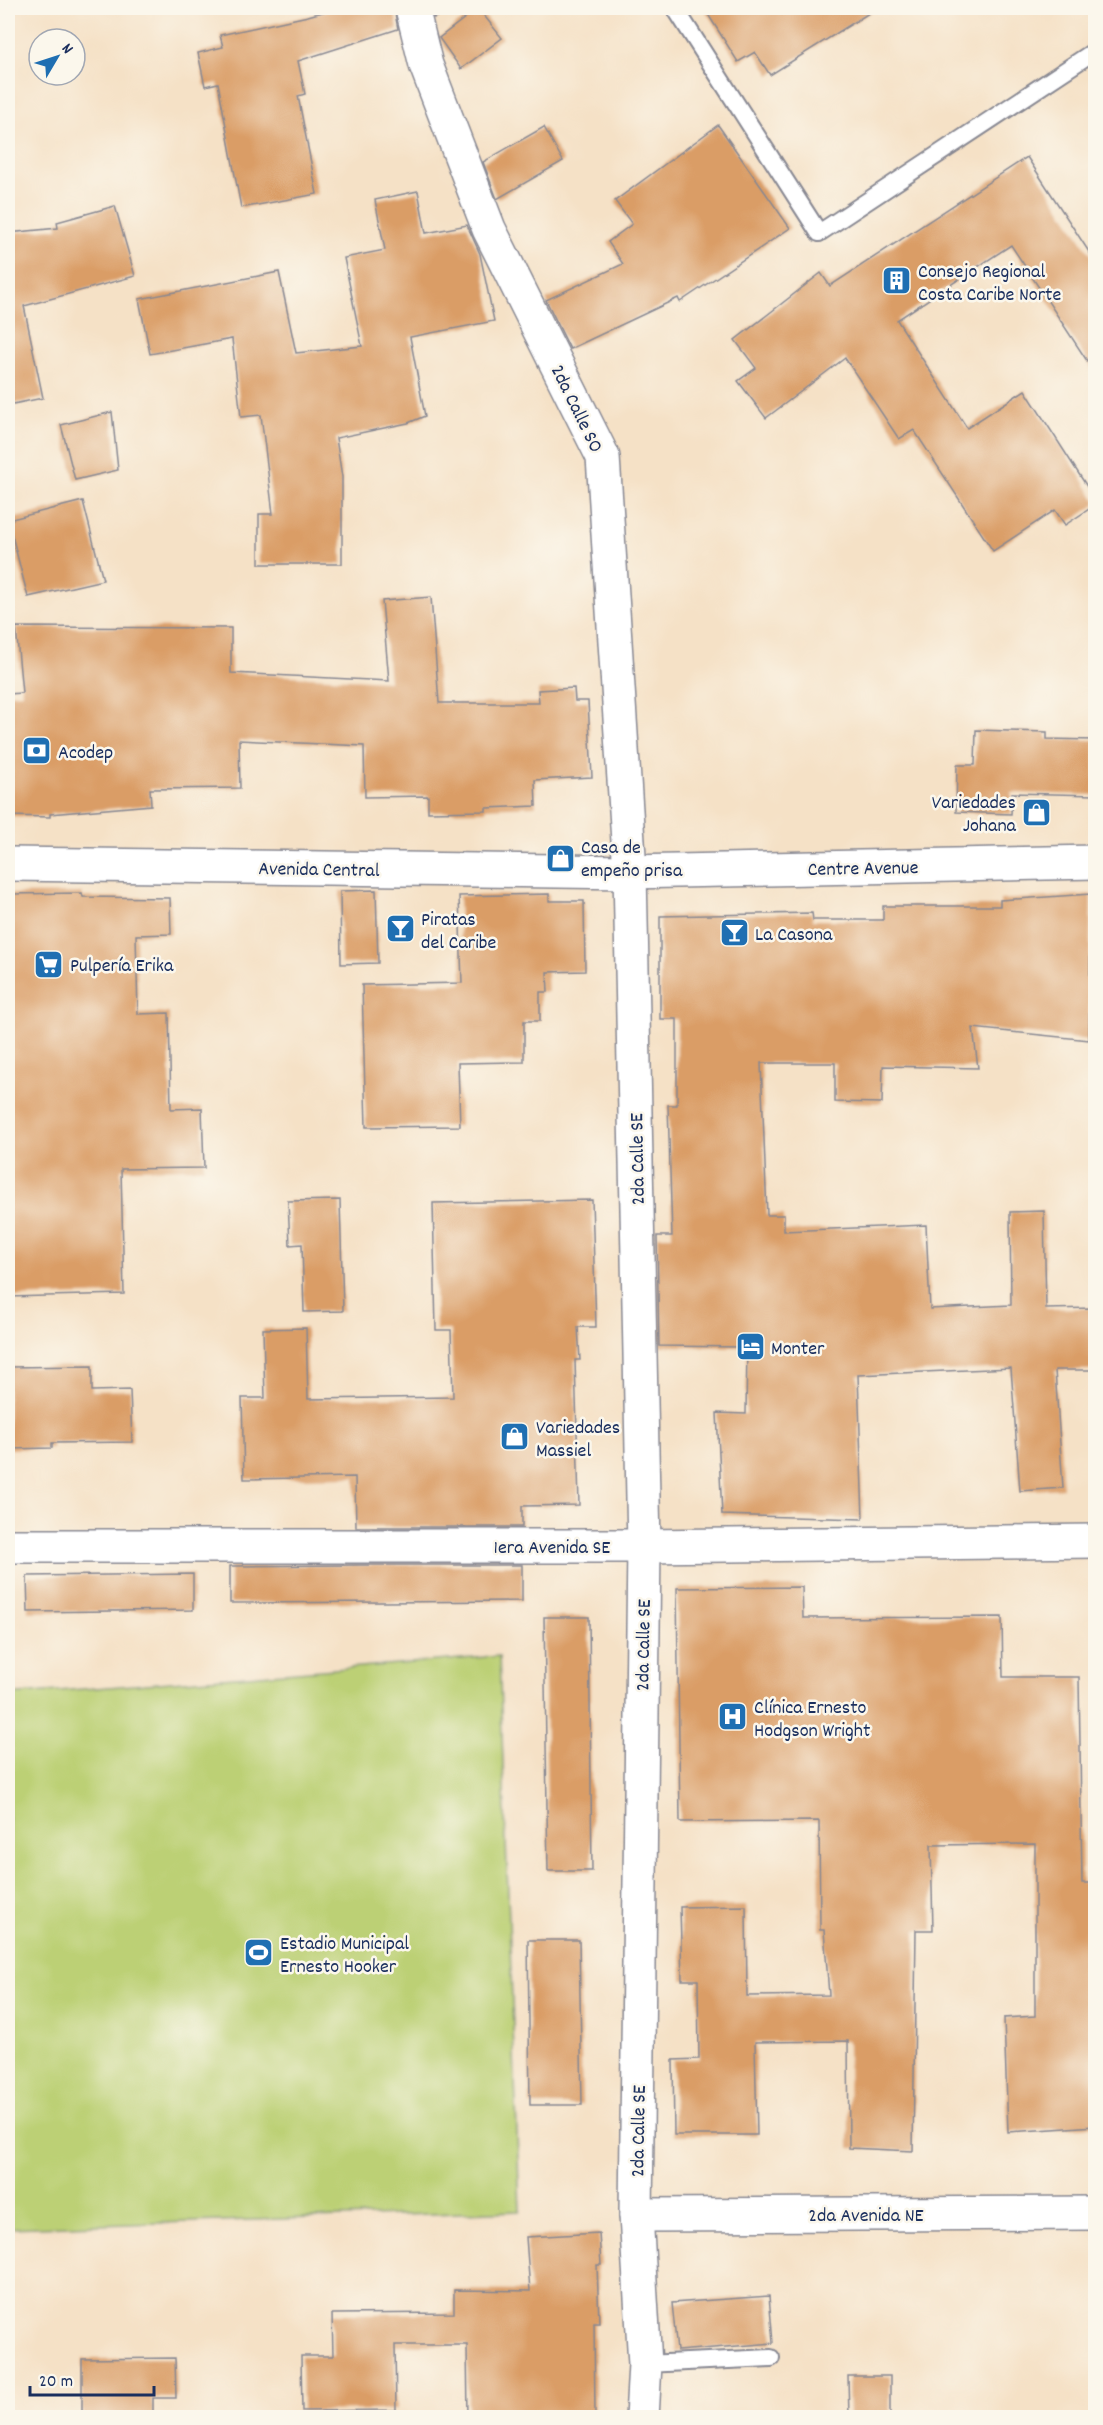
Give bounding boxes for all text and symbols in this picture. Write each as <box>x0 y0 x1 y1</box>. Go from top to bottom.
north arrow <box>27 27 87 87</box>
text: N <box>55 39 78 60</box>
place label: Consejo Regional Costa Caribe Norte <box>918 259 1061 310</box>
building icon: Consejo Regional Costa Caribe Norte <box>881 265 913 297</box>
street label: 2da Calle SO <box>542 361 609 458</box>
bank icon: Acodep <box>21 735 53 767</box>
place label: Acodep <box>58 740 113 768</box>
place label: Variedades Johana <box>932 790 1017 841</box>
shop icon: Variedades Johana <box>1021 796 1053 828</box>
place label: Casa de empeño prisa <box>581 835 683 886</box>
shop icon: Casa de empeño prisa <box>544 842 576 874</box>
street label: Centre Avenue <box>807 855 919 885</box>
street label: Avenida Central <box>258 856 380 886</box>
place label: Piratas del Caribe <box>421 907 497 958</box>
bar icon: Piratas del Caribe <box>384 913 416 945</box>
bar icon: La Casona <box>718 917 750 949</box>
place label: La Casona <box>755 922 833 950</box>
supermarket icon: Pulpería Erika <box>33 948 65 980</box>
place label: Pulpería Erika <box>70 953 174 981</box>
street label: 2da Calle SE <box>624 1113 654 1205</box>
hotel icon: Monter <box>734 1331 766 1363</box>
place label: Monter <box>771 1336 825 1364</box>
place label: Variedades Massiel <box>536 1415 620 1466</box>
shop icon: Variedades Massiel <box>499 1421 531 1453</box>
street label: 1era Avenida SE <box>494 1535 610 1563</box>
street label: 2da Calle SE <box>630 1599 660 1691</box>
place label: Clínica Ernesto Hodgson Wright <box>754 1695 870 1746</box>
hospital icon: Clínica Ernesto Hodgson Wright <box>717 1701 749 1733</box>
place label: Estadio Municipal Ernesto Hooker <box>280 1931 409 1982</box>
sports icon: Estadio Municipal Ernesto Hooker <box>243 1937 275 1969</box>
street label: 2da Calle SE <box>625 2085 655 2177</box>
street label: 2da Avenida NE <box>808 2203 924 2231</box>
scale bar <box>30 2359 154 2397</box>
text: 20 m <box>39 2370 73 2395</box>

